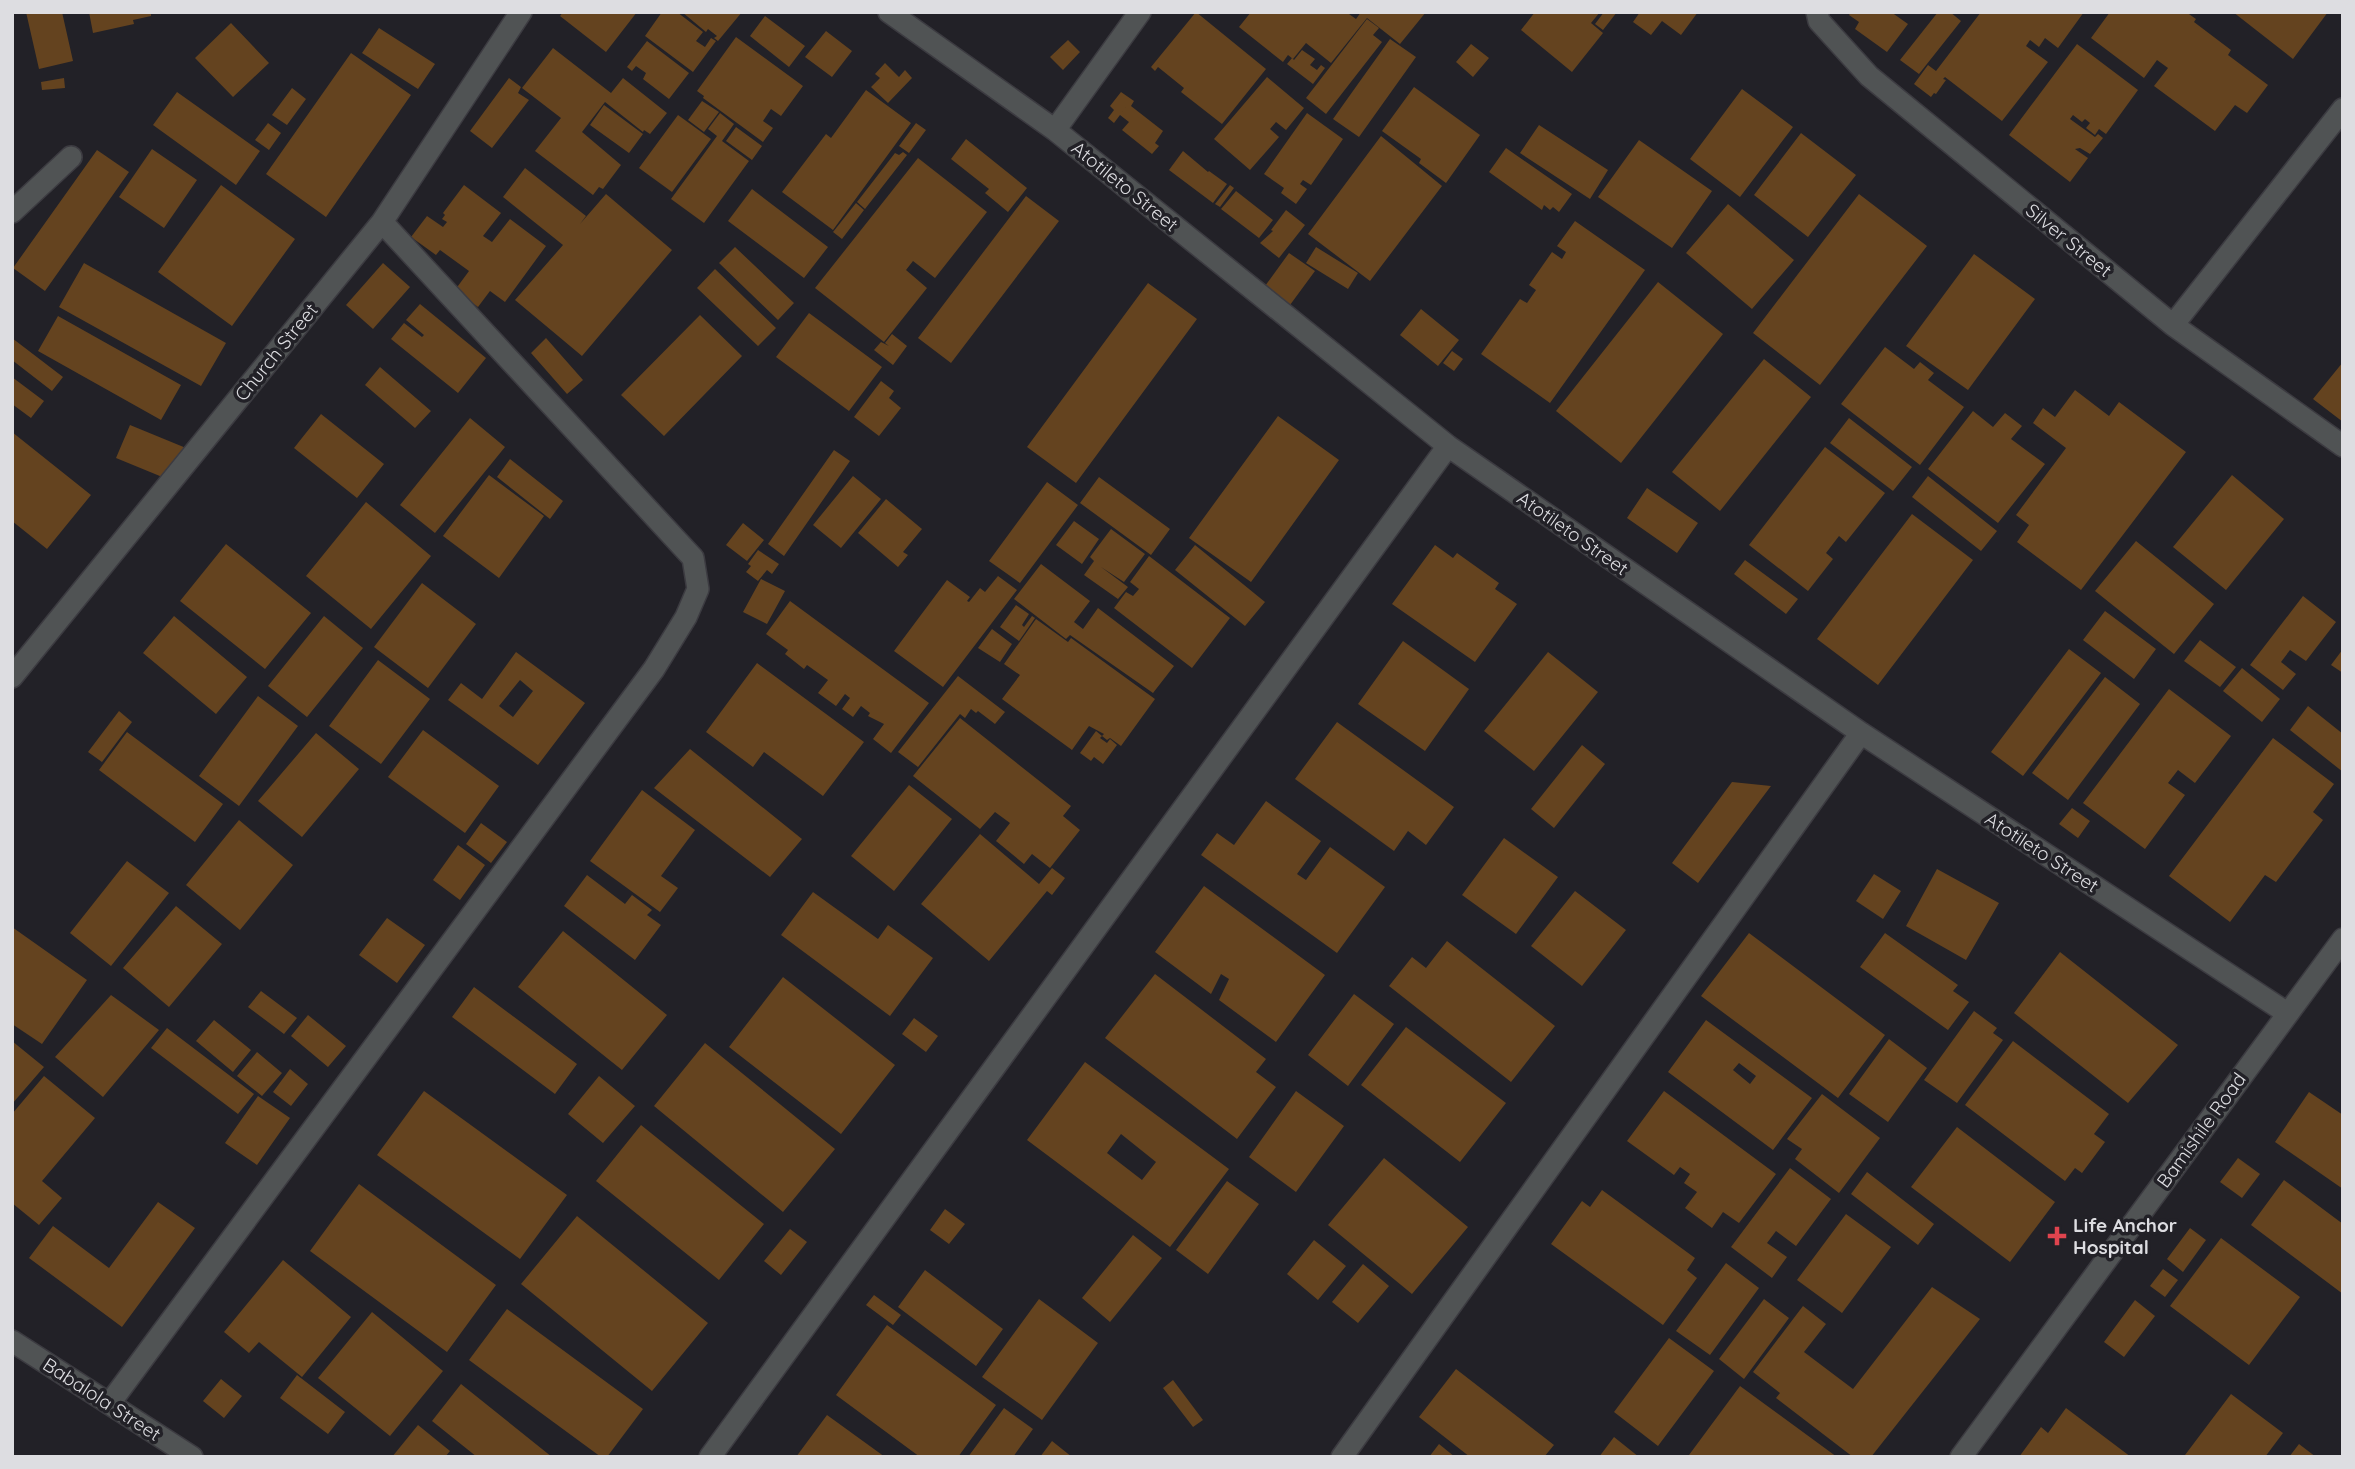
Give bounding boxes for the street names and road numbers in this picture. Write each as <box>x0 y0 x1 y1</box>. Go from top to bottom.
street label: Atotileto Street <box>1067 136 1183 236</box>
street label: Silver Street <box>2021 198 2117 282</box>
street label: Church Street <box>229 298 323 406</box>
street label: Atotileto Street <box>1513 486 1633 580</box>
street label: Atotileto Street <box>1981 806 2103 898</box>
street label: Bamishile Road <box>2151 1068 2251 1192</box>
street label: Babalola Street <box>39 1352 165 1446</box>

